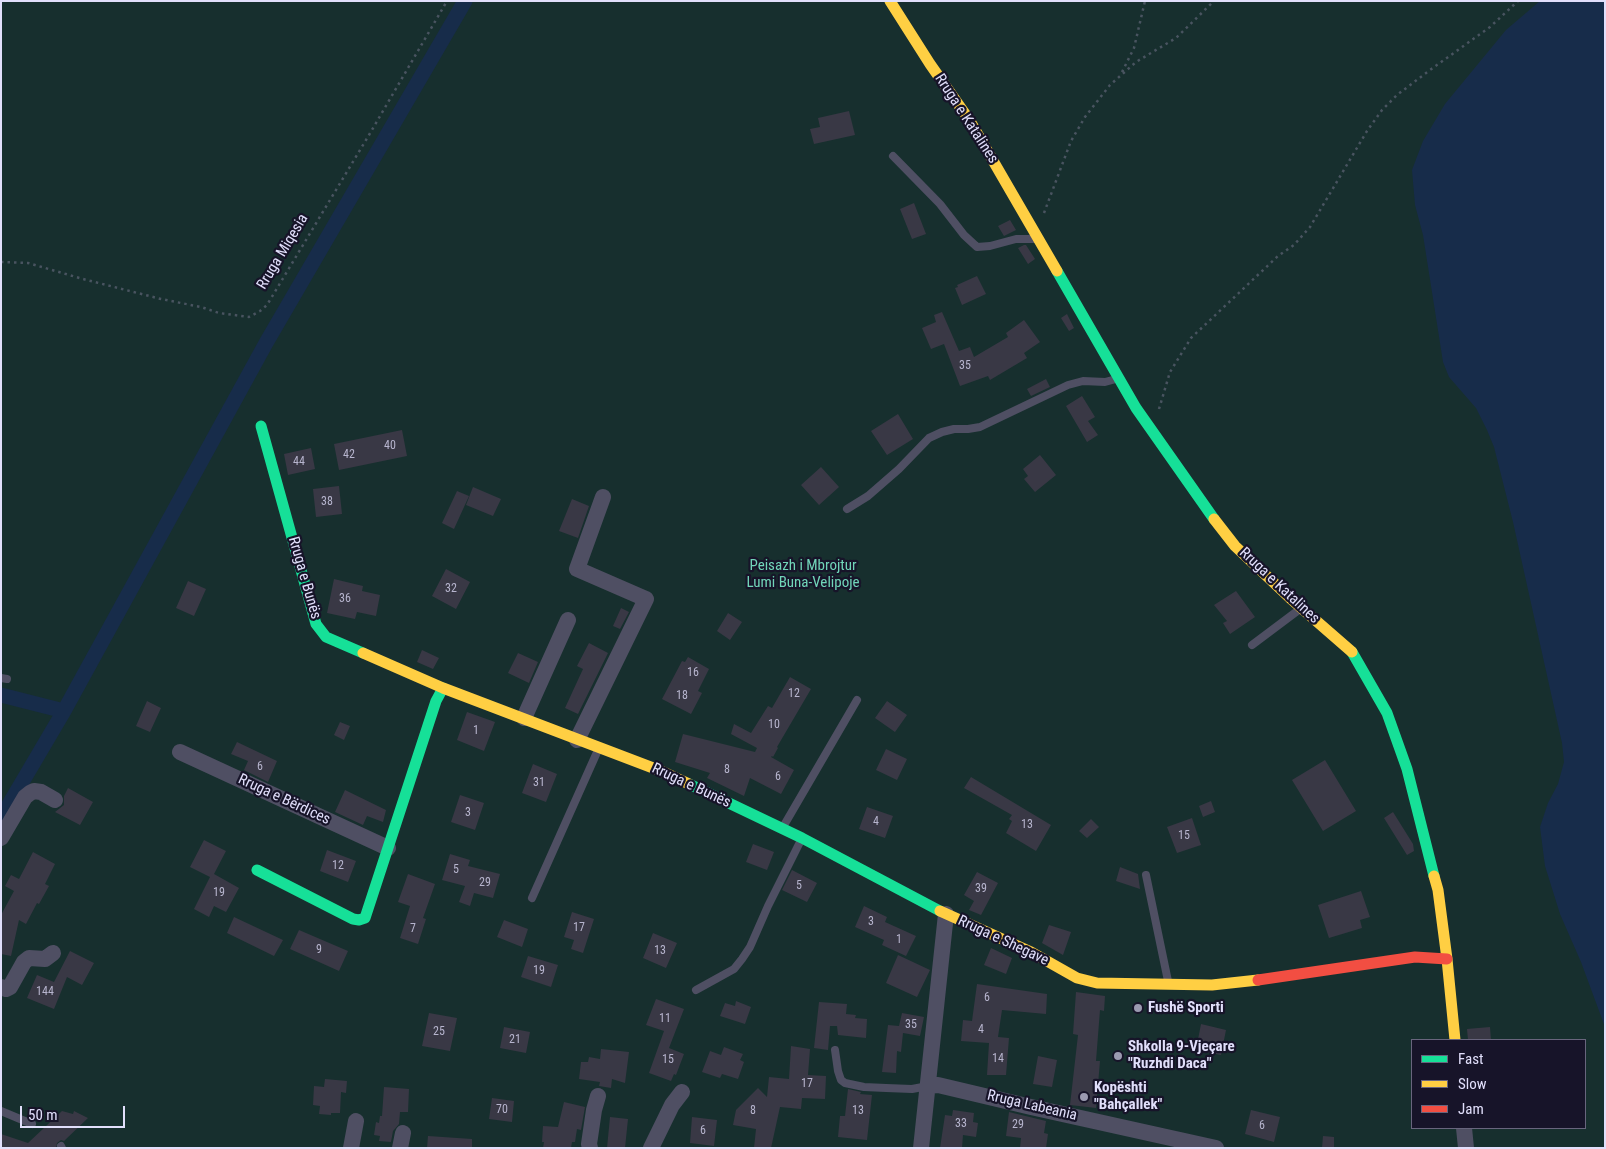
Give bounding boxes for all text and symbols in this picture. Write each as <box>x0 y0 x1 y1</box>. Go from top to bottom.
street label: Rruga e Katalines <box>930 71 1002 167</box>
street label: Rruga Miqesia <box>254 211 312 293</box>
house number: 35 <box>959 359 971 373</box>
house number: 40 <box>384 439 396 453</box>
house number: 42 <box>343 448 355 462</box>
house number: 44 <box>293 455 305 469</box>
house number: 38 <box>321 495 333 509</box>
street label: Rruga e Bunës <box>284 535 324 621</box>
street label: Rruga e Katalines <box>1235 544 1323 628</box>
park label: Peisazh i Mbrojtur Lumi Buna-Velipoje <box>746 557 860 592</box>
house number: 32 <box>445 582 457 596</box>
house number: 36 <box>339 592 351 606</box>
house number: 16 <box>687 666 699 680</box>
house number: 12 <box>788 687 800 701</box>
house number: 18 <box>676 689 688 703</box>
house number: 10 <box>768 718 780 732</box>
house number: 1 <box>473 724 479 738</box>
house number: 6 <box>257 760 263 774</box>
street label: Rruga e Bunës <box>649 760 733 812</box>
house number: 8 <box>724 763 730 777</box>
house number: 6 <box>775 770 781 784</box>
street label: Rruga e Bërdices <box>235 771 333 829</box>
house number: 31 <box>533 776 545 790</box>
house number: 3 <box>465 806 471 820</box>
house number: 4 <box>873 815 879 829</box>
house number: 13 <box>1021 818 1033 832</box>
house number: 15 <box>1178 829 1190 843</box>
house number: 12 <box>332 859 344 873</box>
house number: 5 <box>453 863 459 877</box>
house number: 29 <box>479 876 491 890</box>
house number: 5 <box>796 879 802 893</box>
house number: 39 <box>975 882 987 896</box>
house number: 19 <box>213 886 225 900</box>
street label: Rruga e Shegave <box>955 912 1051 970</box>
house number: 3 <box>868 915 874 929</box>
house number: 17 <box>573 921 585 935</box>
house number: 7 <box>410 922 416 936</box>
house number: 1 <box>896 933 902 947</box>
house number: 9 <box>316 943 322 957</box>
house number: 13 <box>654 944 666 958</box>
house number: 19 <box>533 964 545 978</box>
house number: 144 <box>36 985 54 999</box>
house number: 6 <box>984 991 990 1005</box>
place label: Fushë Sporti <box>1148 999 1224 1017</box>
marker: Fushë Sporti <box>1132 1002 1144 1014</box>
house number: 11 <box>659 1012 671 1026</box>
house number: 35 <box>905 1018 917 1032</box>
house number: 4 <box>978 1023 984 1037</box>
house number: 25 <box>433 1025 445 1039</box>
house number: 21 <box>509 1033 521 1047</box>
place label: Shkolla 9-Vjeçare "Ruzhdi Daca" <box>1128 1038 1235 1073</box>
legend <box>1411 1039 1586 1129</box>
marker: Shkolla 9-Vjeçare "Ruzhdi Daca" <box>1112 1050 1124 1062</box>
text: Fast <box>1458 1050 1483 1068</box>
house number: 14 <box>992 1052 1004 1066</box>
house number: 15 <box>662 1053 674 1067</box>
text: Slow <box>1458 1075 1487 1093</box>
house number: 17 <box>801 1077 813 1091</box>
place label: Kopështi "Bahçallek" <box>1094 1079 1162 1114</box>
street label: Rruga Labeania <box>985 1087 1079 1125</box>
marker: Kopështi "Bahçallek" <box>1078 1091 1090 1103</box>
scale bar <box>22 1096 128 1128</box>
text: Jam <box>1458 1100 1484 1118</box>
house number: 70 <box>496 1103 508 1117</box>
house number: 8 <box>750 1104 756 1118</box>
house number: 13 <box>852 1104 864 1118</box>
text: 50 m <box>28 1106 58 1124</box>
house number: 33 <box>955 1117 967 1131</box>
house number: 29 <box>1012 1118 1024 1132</box>
house number: 6 <box>1259 1119 1265 1133</box>
house number: 6 <box>700 1124 706 1138</box>

